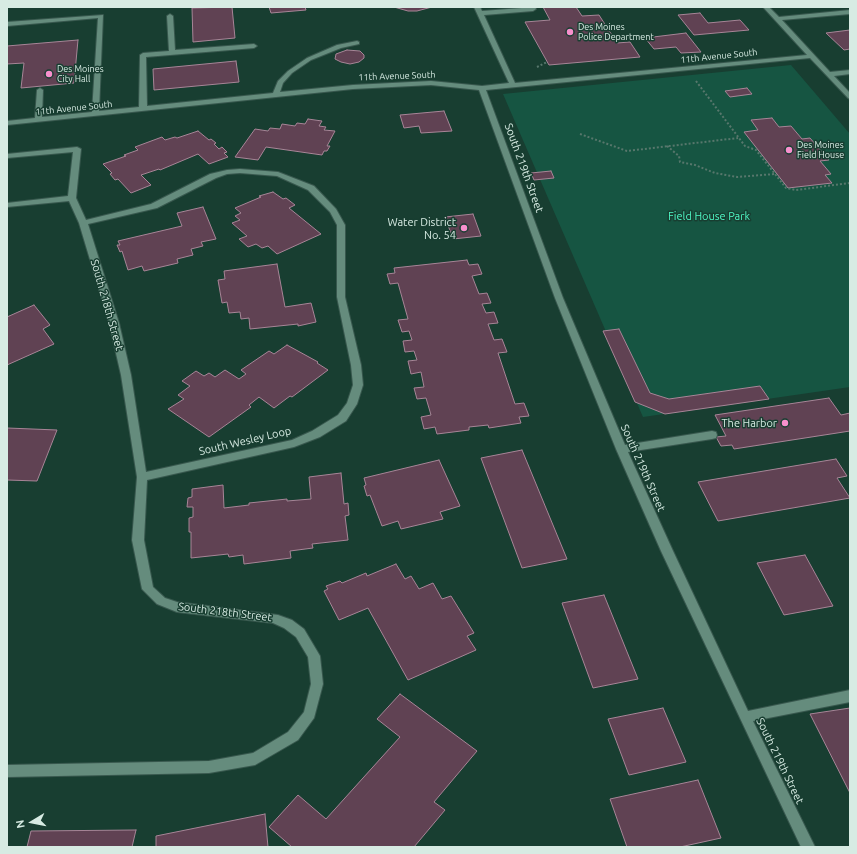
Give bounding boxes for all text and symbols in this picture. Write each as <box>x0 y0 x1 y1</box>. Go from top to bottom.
place label: Des Moines Police Department <box>578 22 654 43</box>
marker: Des Moines Police Department <box>565 27 575 37</box>
street label: 11th Avenue South <box>680 47 758 65</box>
place label: Des Moines City Hall <box>57 64 104 85</box>
marker: Des Moines City Hall <box>44 69 54 79</box>
street label: 11th Avenue South <box>358 69 436 83</box>
street label: 11th Avenue South <box>35 99 113 117</box>
street label: South 219th Street <box>502 122 546 214</box>
place label: Des Moines Field House <box>797 140 844 161</box>
marker: Des Moines Field House <box>784 145 794 155</box>
park label: Field House Park <box>668 209 750 223</box>
place label: Water District No. 54 <box>388 215 456 241</box>
marker: Water District No. 54 <box>459 223 469 233</box>
street label: South 218th Street <box>88 258 126 352</box>
place label: The Harbor <box>721 416 777 430</box>
marker: The Harbor <box>780 418 790 428</box>
street label: South 219th Street <box>618 422 668 514</box>
street label: South Wesley Loop <box>198 424 292 458</box>
street label: South 218th Street <box>178 600 272 624</box>
street label: South 219th Street <box>753 716 807 806</box>
north arrow <box>12 802 52 842</box>
text: N <box>14 819 27 829</box>

